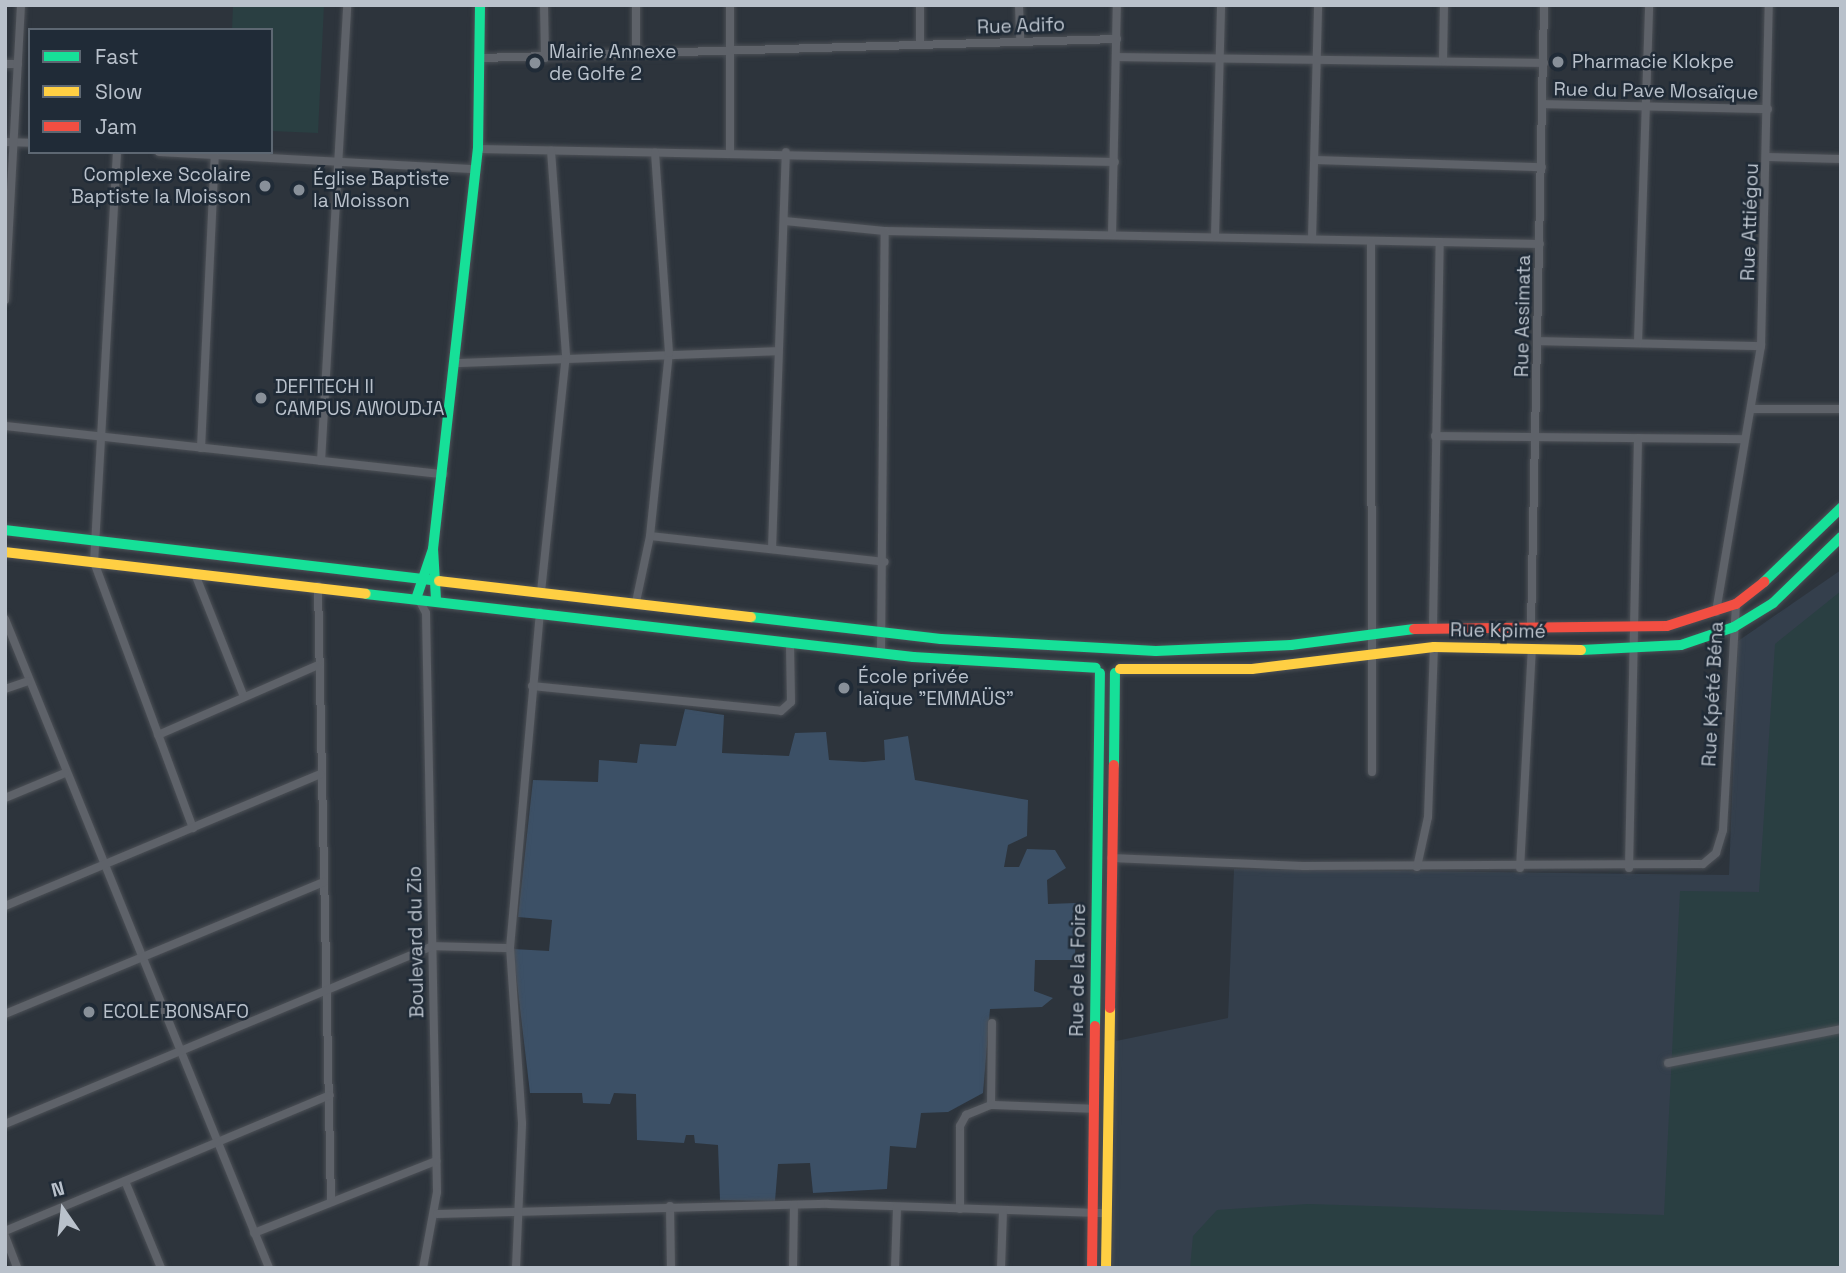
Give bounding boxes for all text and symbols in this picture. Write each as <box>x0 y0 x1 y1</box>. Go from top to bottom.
street label: Rue Adifo <box>976 13 1066 39</box>
legend <box>28 28 273 154</box>
place label: Mairie Annexe de Golfe 2 <box>549 41 677 85</box>
text: Fast <box>95 43 139 70</box>
place label: Pharmacie Klokpe <box>1572 51 1734 73</box>
marker: Pharmacie Klokpe <box>1550 54 1566 70</box>
marker: Mairie Annexe de Golfe 2 <box>527 55 543 71</box>
text: Slow <box>95 78 143 105</box>
street label: Rue du Pave Mosaïque <box>1553 78 1759 104</box>
text: Jam <box>95 113 137 140</box>
street label: Rue Attiégou <box>1737 163 1763 281</box>
place label: Complexe Scolaire Baptiste la Moisson <box>71 164 251 208</box>
place label: Église Baptiste la Moisson <box>313 168 450 212</box>
marker: Complexe Scolaire Baptiste la Moisson <box>257 178 273 194</box>
marker: Église Baptiste la Moisson <box>291 182 307 198</box>
street label: Rue Assimata <box>1511 254 1535 378</box>
place label: DEFITECH II CAMPUS AWOUDJA <box>275 376 445 420</box>
marker: DEFITECH II CAMPUS AWOUDJA <box>253 390 269 406</box>
street label: Rue Kpimé <box>1450 619 1546 643</box>
street label: Rue Kpété Béna <box>1698 621 1728 767</box>
place label: École privée laïque "EMMAÜS" <box>858 666 1014 710</box>
marker: École privée laïque "EMMAÜS" <box>836 680 852 696</box>
street label: Boulevard du Zio <box>403 866 429 1018</box>
street label: Rue de la Foire <box>1065 903 1091 1037</box>
place label: ECOLE BONSAFO <box>103 1001 249 1023</box>
marker: ECOLE BONSAFO <box>81 1004 97 1020</box>
north arrow <box>28 1175 98 1245</box>
text: N <box>49 1175 67 1203</box>

